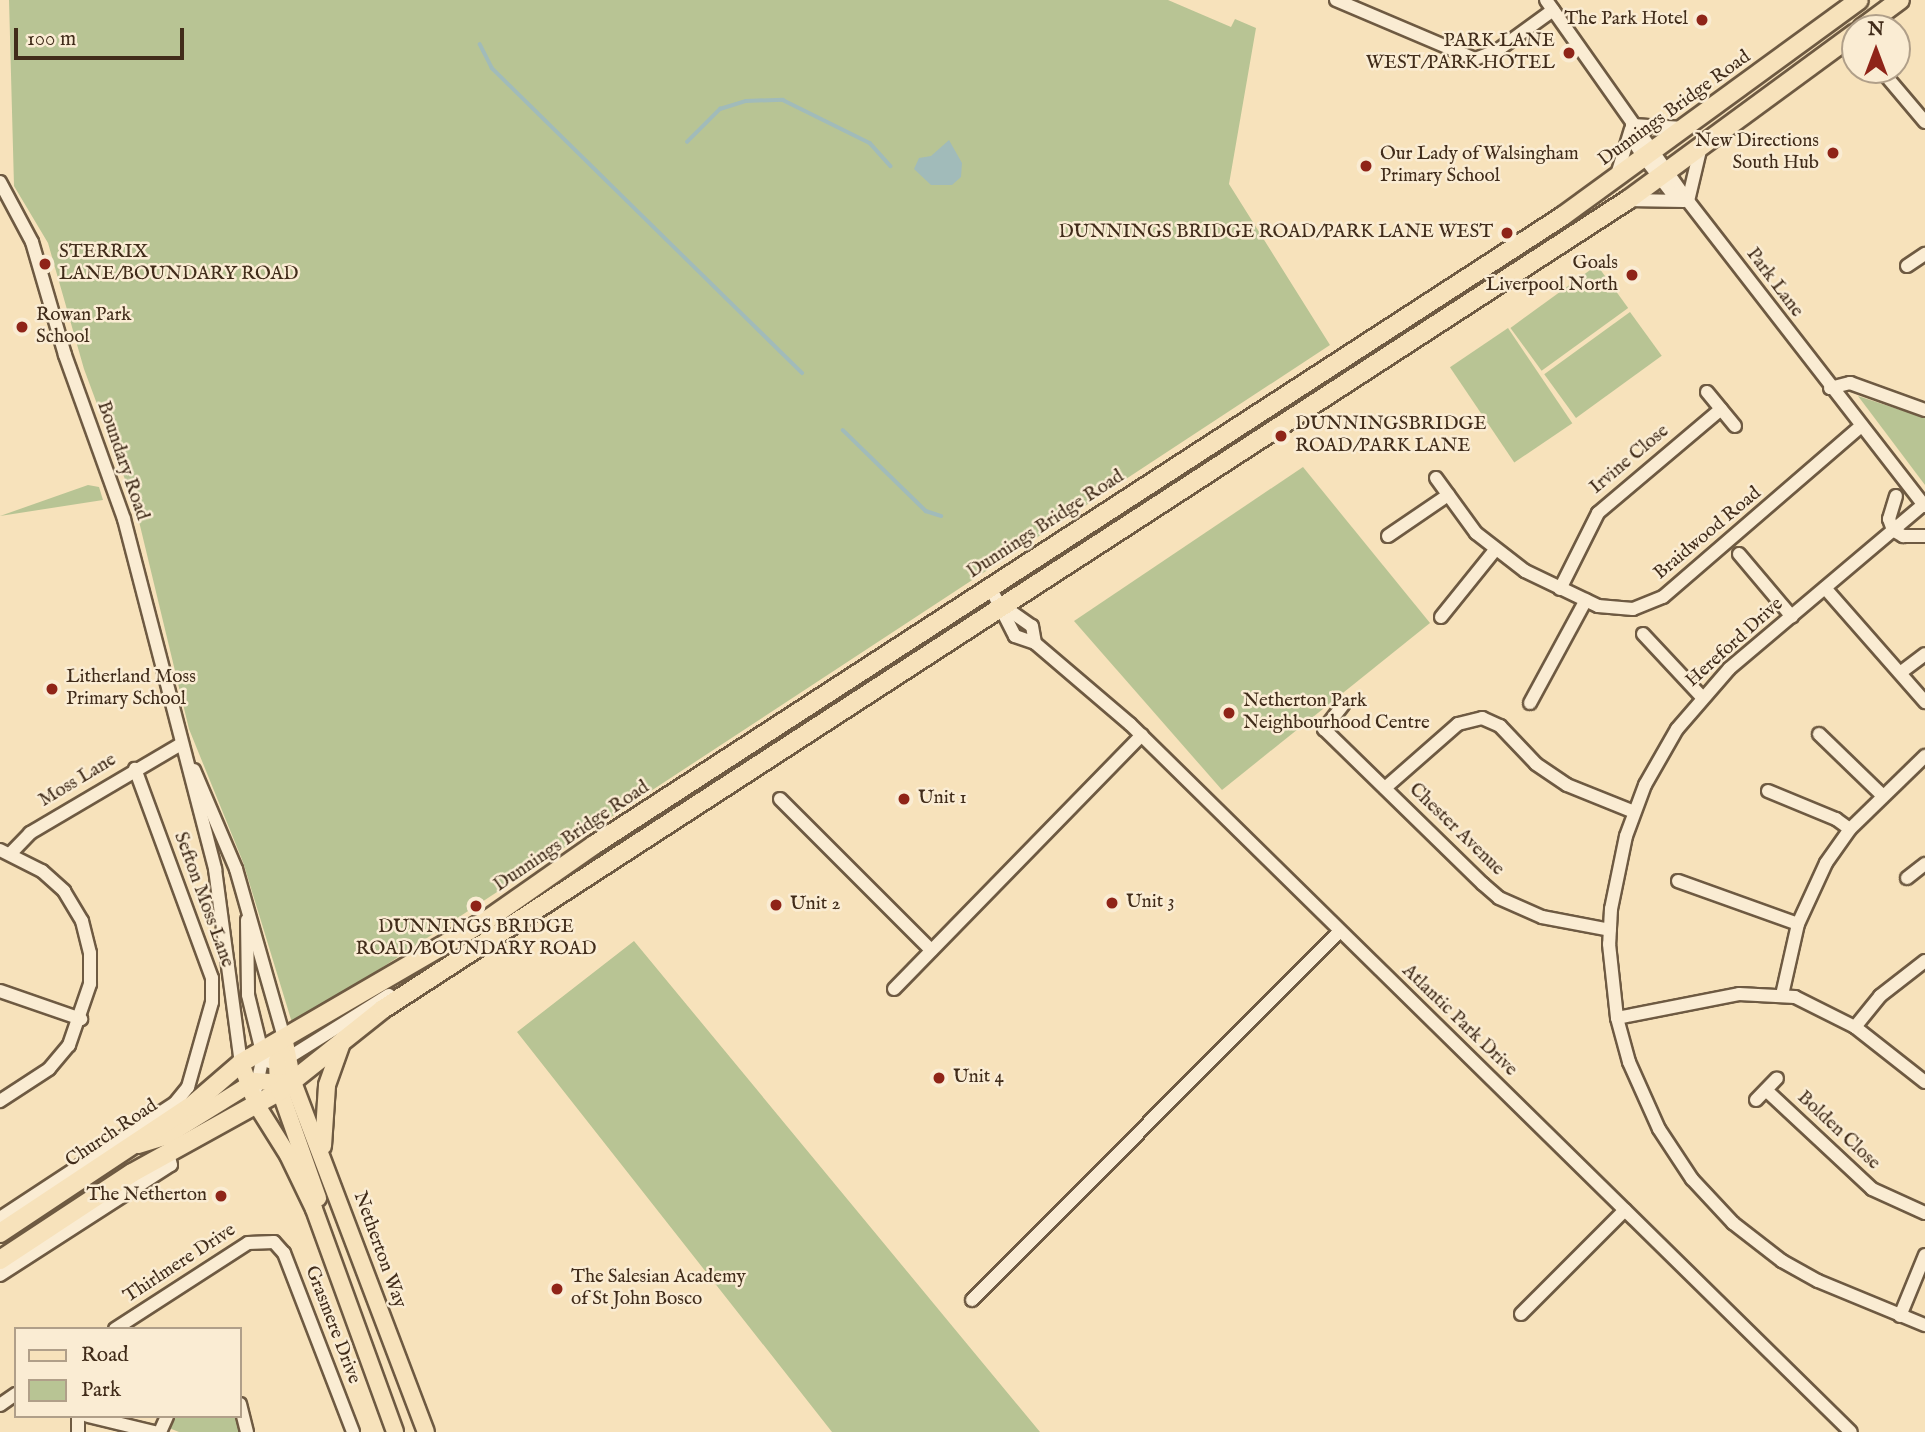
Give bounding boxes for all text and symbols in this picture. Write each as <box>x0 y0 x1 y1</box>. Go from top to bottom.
place label: The Park Hotel <box>1564 9 1688 31</box>
marker: The Park Hotel <box>1694 12 1710 28</box>
scale bar <box>18 14 187 58</box>
north arrow <box>1841 14 1911 84</box>
text: N <box>1868 18 1884 42</box>
text: 100 m <box>27 26 76 53</box>
place label: PARK LANE WEST/PARK HOTEL <box>1366 31 1555 75</box>
marker: PARK LANE WEST/PARK HOTEL <box>1561 45 1577 61</box>
street label: Dunnings Bridge Road <box>1594 46 1756 172</box>
place label: New Directions South Hub <box>1695 131 1819 175</box>
place label: Our Lady of Walsingham Primary School <box>1380 144 1579 188</box>
marker: New Directions South Hub <box>1825 145 1841 161</box>
marker: Our Lady of Walsingham Primary School <box>1358 158 1374 174</box>
place label: DUNNINGS BRIDGE ROAD/PARK LANE WEST <box>1059 222 1493 244</box>
marker: DUNNINGS BRIDGE ROAD/PARK LANE WEST <box>1499 225 1515 241</box>
place label: STERRIX LANE/BOUNDARY ROAD <box>59 242 298 286</box>
street label: Park Lane <box>1741 244 1807 322</box>
place label: Goals Liverpool North <box>1486 253 1618 297</box>
marker: STERRIX LANE/BOUNDARY ROAD <box>37 256 53 272</box>
marker: Goals Liverpool North <box>1624 267 1640 283</box>
place label: Rowan Park School <box>36 305 132 349</box>
marker: Rowan Park School <box>14 319 30 335</box>
street label: Boundary Road <box>91 398 153 524</box>
place label: DUNNINGSBRIDGE ROAD/PARK LANE <box>1295 414 1487 458</box>
street label: Irvine Close <box>1586 420 1674 500</box>
marker: DUNNINGSBRIDGE ROAD/PARK LANE <box>1273 428 1289 444</box>
street label: Dunnings Bridge Road <box>963 466 1129 584</box>
street label: Braidwood Road <box>1650 483 1766 585</box>
street label: Hereford Drive <box>1682 593 1788 693</box>
place label: Litherland Moss Primary School <box>66 667 196 711</box>
marker: Litherland Moss Primary School <box>44 681 60 697</box>
place label: Netherton Park Neighbourhood Centre <box>1243 691 1430 735</box>
marker: Netherton Park Neighbourhood Centre <box>1221 705 1237 721</box>
street label: Moss Lane <box>35 749 121 813</box>
street label: Dunnings Bridge Road <box>490 777 654 897</box>
street label: Chester Avenue <box>1404 779 1508 881</box>
place label: Unit 1 <box>918 788 967 810</box>
marker: Unit 1 <box>896 791 912 807</box>
street label: Sefton Moss Lane <box>168 829 238 971</box>
place label: Unit 3 <box>1126 892 1175 914</box>
place label: Unit 2 <box>790 894 840 916</box>
marker: Unit 3 <box>1104 895 1120 911</box>
marker: Unit 2 <box>768 897 784 913</box>
marker: DUNNINGS BRIDGE ROAD/BOUNDARY ROAD <box>468 898 484 914</box>
place label: DUNNINGS BRIDGE ROAD/BOUNDARY ROAD <box>355 917 597 961</box>
street label: Atlantic Park Drive <box>1397 960 1521 1082</box>
place label: Unit 4 <box>953 1067 1004 1089</box>
marker: Unit 4 <box>931 1070 947 1086</box>
street label: Bolden Close <box>1792 1087 1884 1175</box>
street label: Church Road <box>62 1095 162 1173</box>
place label: The Netherton <box>86 1185 207 1207</box>
marker: The Netherton <box>213 1188 229 1204</box>
street label: Netherton Way <box>347 1189 411 1311</box>
street label: Thirlmere Drive <box>120 1219 240 1309</box>
street label: Grasmere Drive <box>299 1263 365 1387</box>
place label: The Salesian Academy of St John Bosco <box>571 1267 746 1311</box>
marker: The Salesian Academy of St John Bosco <box>549 1281 565 1297</box>
legend <box>14 1327 242 1418</box>
text: Road <box>81 1342 128 1369</box>
text: Park <box>81 1377 121 1404</box>

